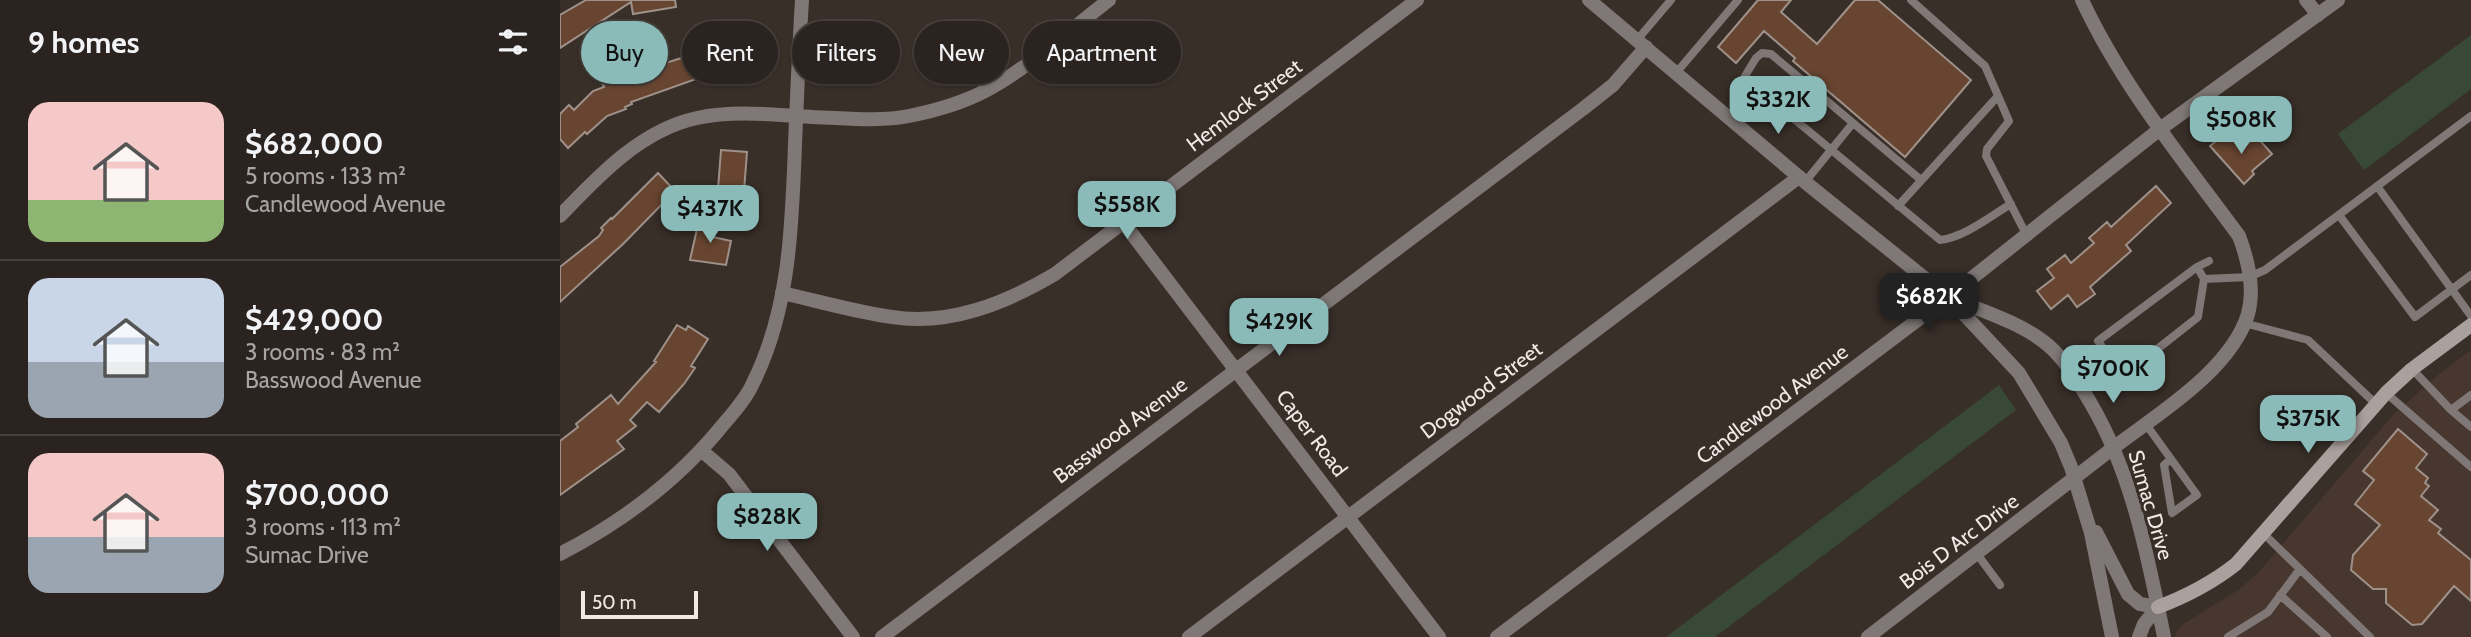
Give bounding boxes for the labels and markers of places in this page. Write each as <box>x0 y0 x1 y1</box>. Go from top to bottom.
pin: $332K <box>1729 76 1827 136</box>
pin: $508K <box>2192 96 2290 156</box>
pin: $558K <box>1078 182 1176 241</box>
pin: $437K <box>661 186 759 245</box>
pin: $682K <box>1880 274 1978 333</box>
pin: $429K <box>1230 298 1328 358</box>
pin: $700K <box>2064 346 2162 405</box>
pin: $375K <box>2259 396 2357 455</box>
pin: $828K <box>718 494 816 553</box>

